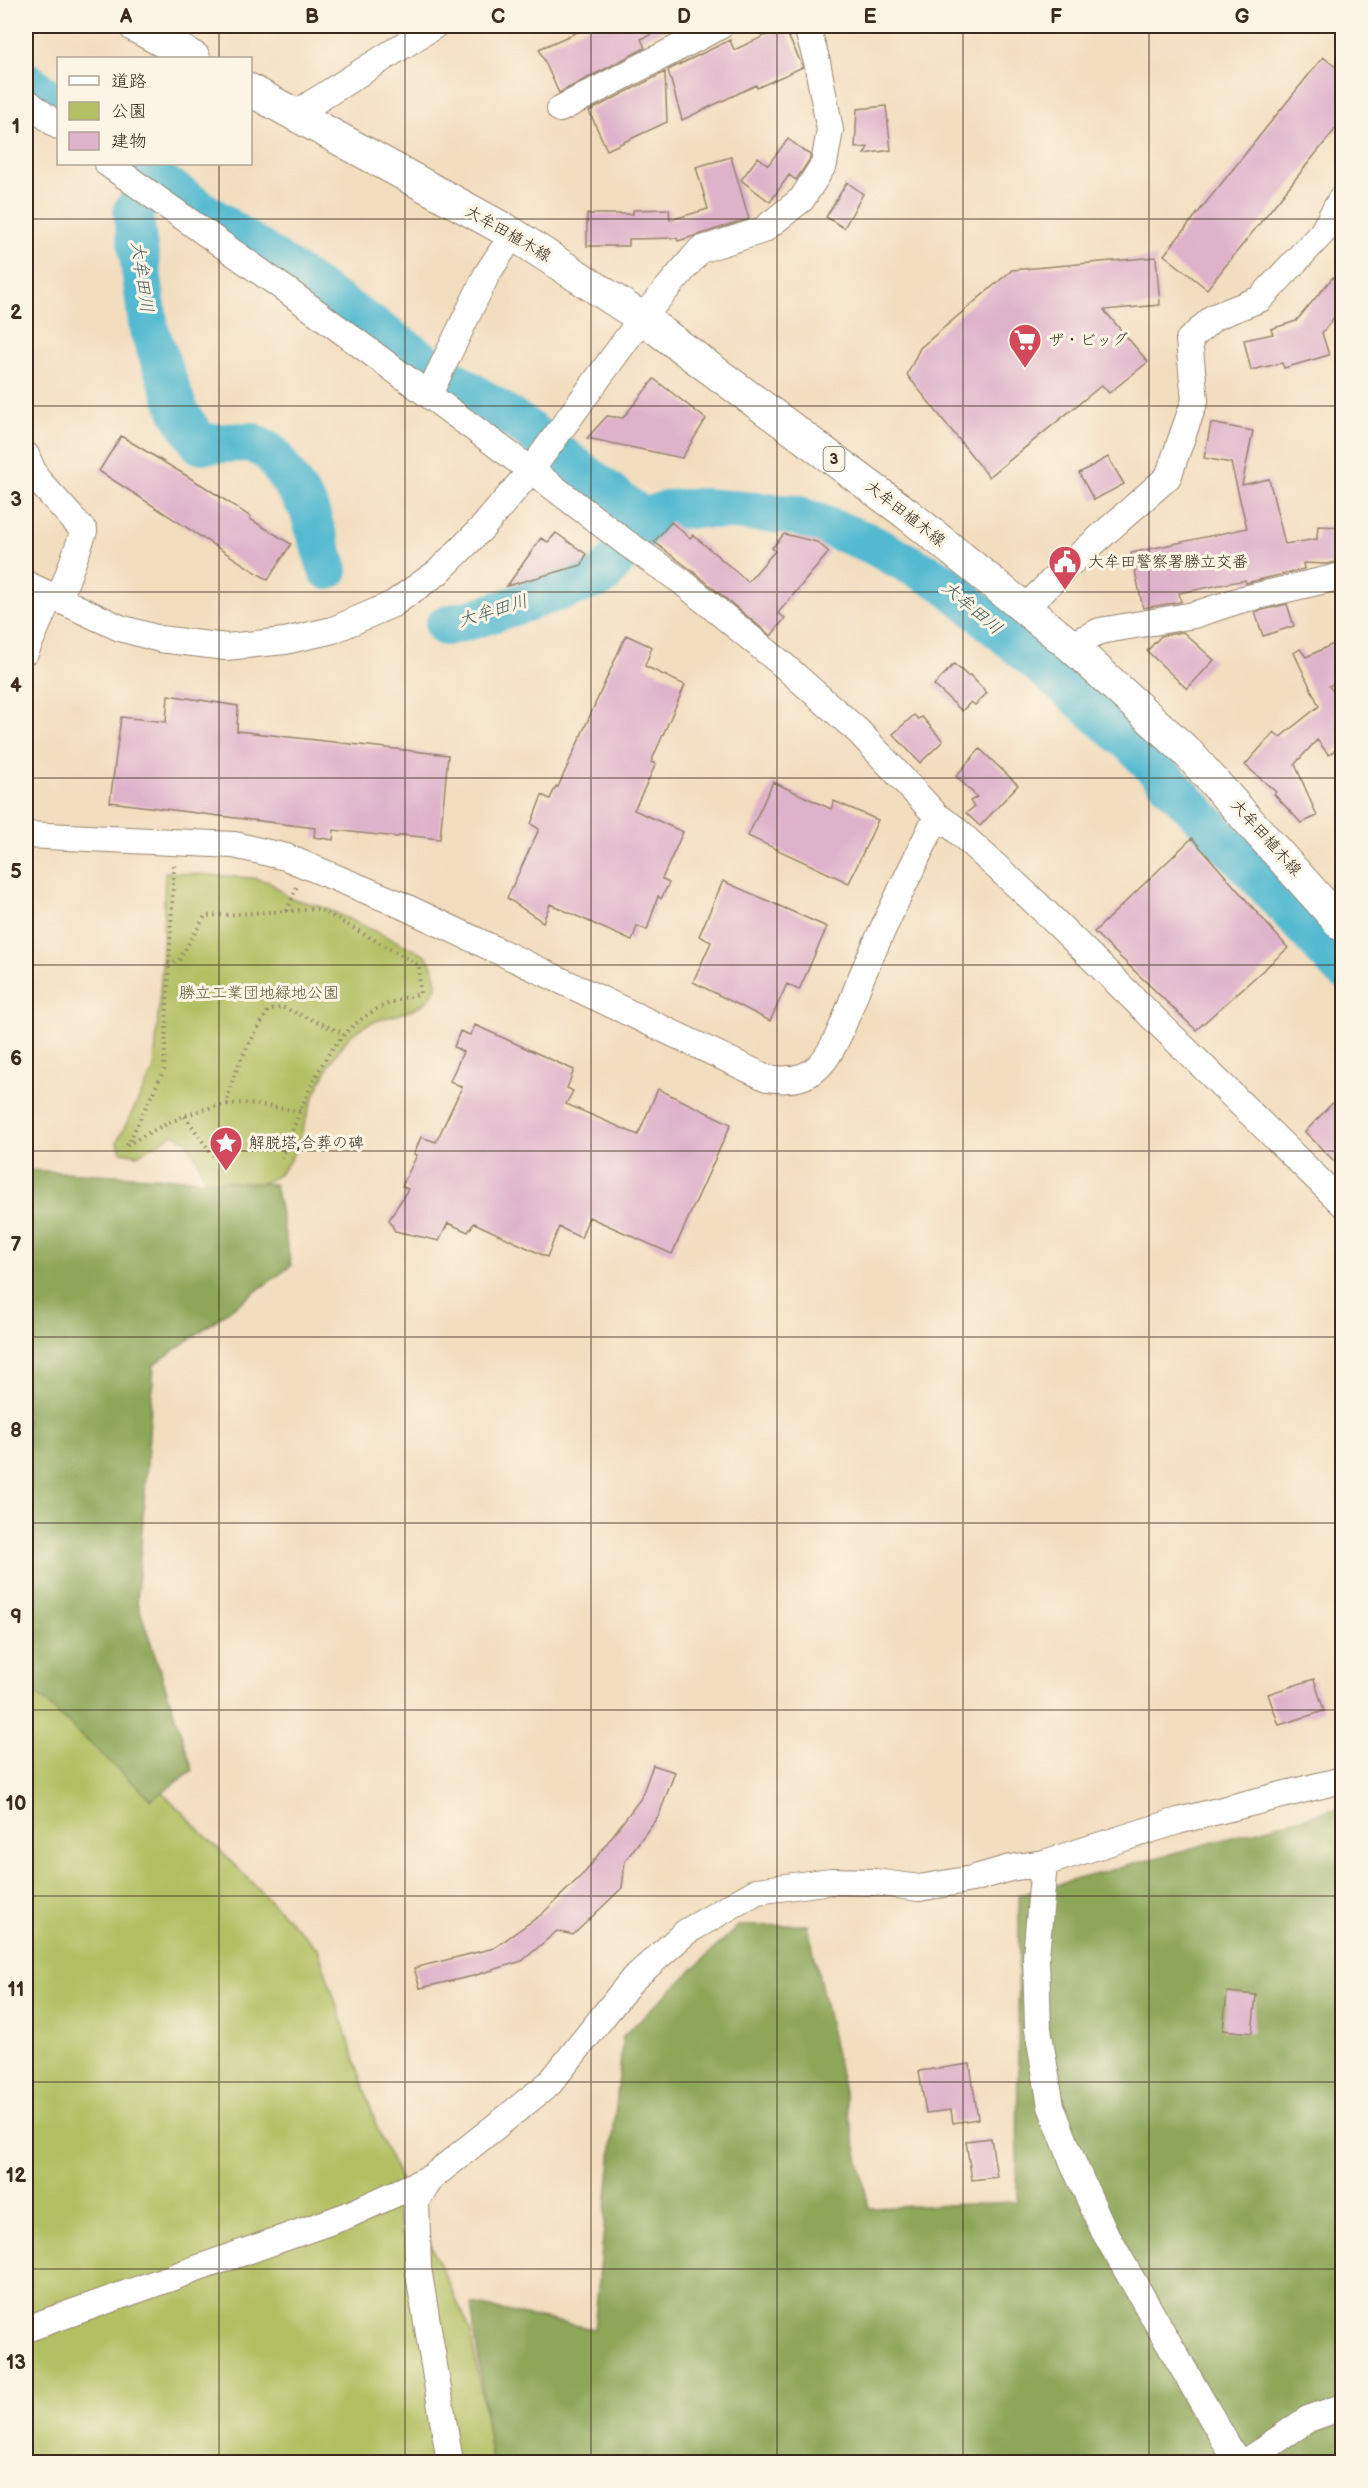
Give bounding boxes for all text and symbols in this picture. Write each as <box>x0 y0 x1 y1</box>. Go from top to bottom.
text: A <box>119 5 133 29</box>
text: B <box>305 5 319 29</box>
text: C <box>491 5 505 29</box>
text: D <box>677 5 691 29</box>
text: E <box>864 5 877 29</box>
text: F <box>1050 5 1062 29</box>
text: G <box>1235 5 1250 29</box>
legend <box>57 57 252 165</box>
text: 道路 <box>111 71 147 92</box>
text: 公園 <box>111 101 147 122</box>
text: 1 <box>12 115 20 139</box>
text: 建物 <box>111 131 147 152</box>
street label: 大牟田植木線 <box>462 202 554 266</box>
water label: 大牟田川 <box>127 240 157 314</box>
text: 2 <box>10 301 22 325</box>
supermarket icon: ザ・ビッグ <box>1007 322 1043 369</box>
place label: ザ・ビッグ <box>1048 331 1128 350</box>
road number: 3 <box>824 447 844 471</box>
street label: 大牟田植木線 <box>861 477 949 551</box>
text: 3 <box>10 488 22 512</box>
public building icon: 大牟田警察署勝立交番 <box>1047 544 1083 591</box>
place label: 大牟田警察署勝立交番 <box>1088 553 1248 572</box>
water label: 大牟田川 <box>938 577 1006 639</box>
water label: 大牟田川 <box>456 590 530 632</box>
text: 4 <box>10 674 22 698</box>
street label: 大牟田植木線 <box>1227 796 1305 880</box>
text: 5 <box>10 860 22 884</box>
park label: 勝立工業団地緑地公園 <box>179 984 339 1003</box>
text: 6 <box>10 1047 22 1071</box>
place icon: 解脱塔,合葬の碑 <box>208 1125 244 1172</box>
place label: 解脱塔,合葬の碑 <box>249 1134 364 1153</box>
text: 7 <box>10 1233 22 1257</box>
text: 8 <box>10 1419 22 1443</box>
text: 9 <box>10 1605 22 1629</box>
text: 10 <box>6 1792 26 1816</box>
text: 11 <box>8 1978 24 2002</box>
text: 12 <box>6 2164 26 2188</box>
text: 13 <box>6 2351 26 2375</box>

